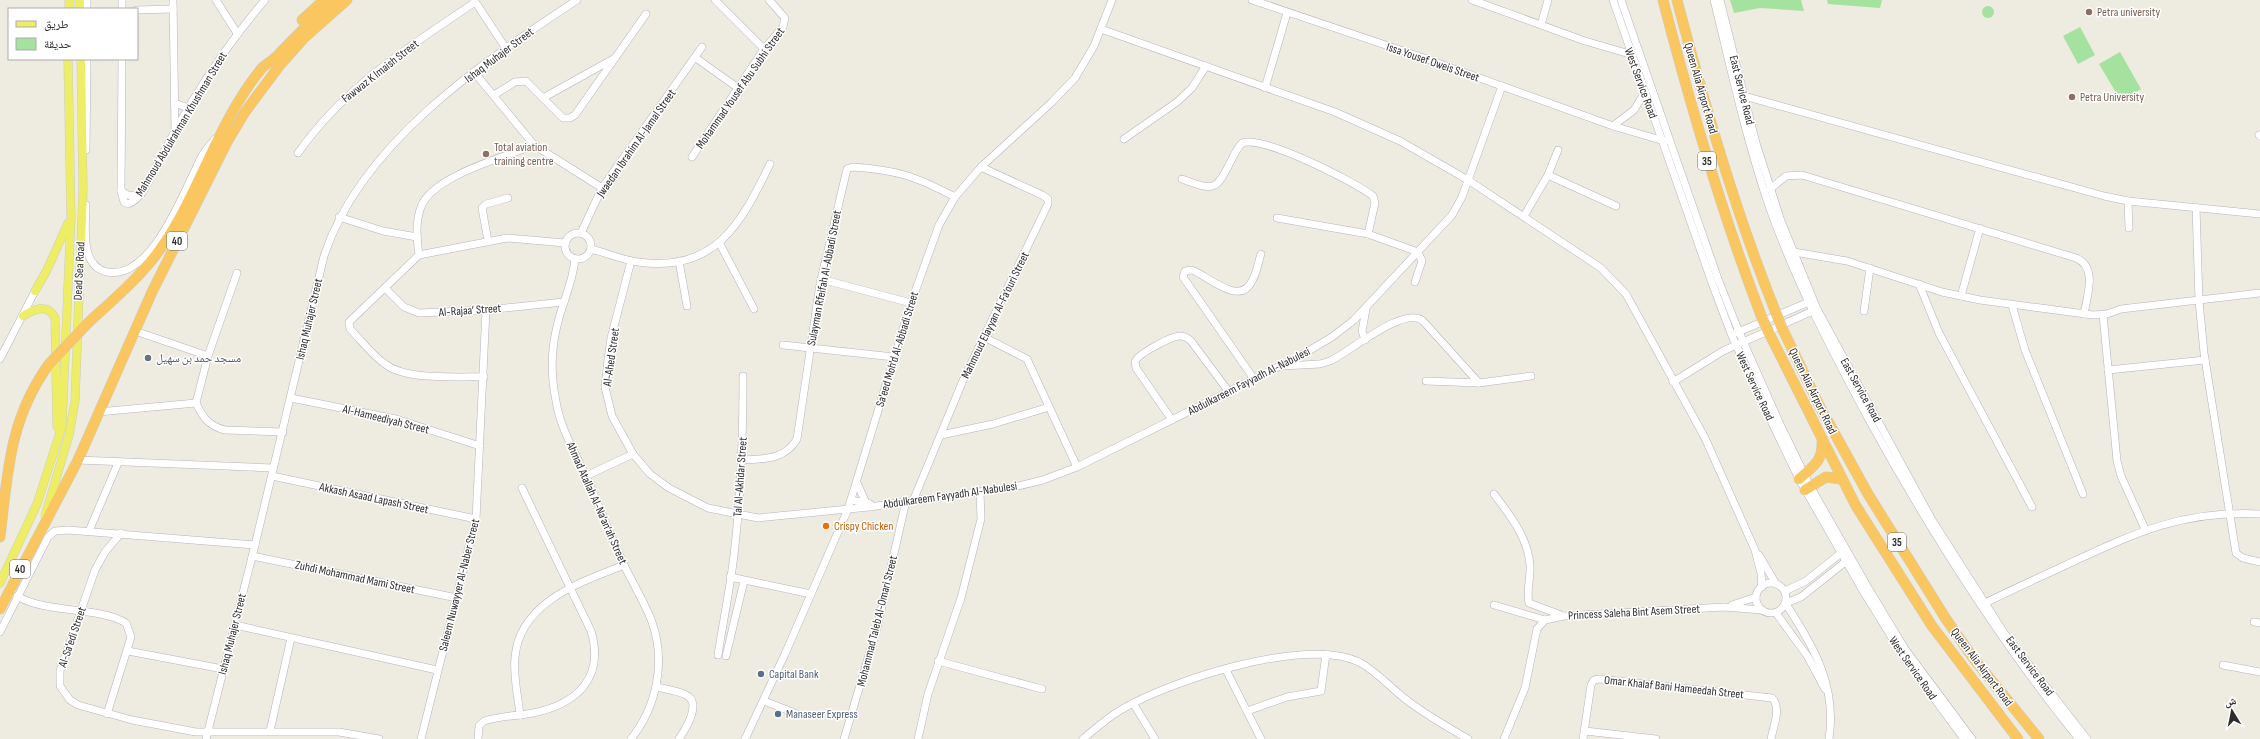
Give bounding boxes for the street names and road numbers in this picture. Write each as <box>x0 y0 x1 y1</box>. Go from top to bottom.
street label: Ishaq Muhajer Street <box>462 24 537 86</box>
street label: Mohammad Yousef Abu Subhi Street <box>693 24 788 152</box>
street label: Fawwaz K Imaish Street <box>339 36 422 106</box>
street label: Issa Yousef Oweis Street <box>1384 40 1482 86</box>
street label: Queen Alia Airport Road <box>1680 41 1721 135</box>
street label: West Service Road <box>1621 46 1660 121</box>
street label: Mahmoud Abdulrahman Khushman Street <box>132 49 231 199</box>
street label: East Service Road <box>1726 54 1757 126</box>
street label: Jwaedan Ibrahim Al-Jamal Street <box>593 86 680 201</box>
road number: 35 <box>1698 152 1716 170</box>
street label: Sulayman Rfeifah Al-Abbadi Street <box>804 209 845 347</box>
road number: 40 <box>167 232 187 250</box>
street label: Dead Sea Road <box>70 241 89 301</box>
street label: Mahmoud Elayyan Al-Fa‘ouri Street <box>958 249 1033 381</box>
street label: Ishaq Muhajer Street <box>293 277 326 361</box>
street label: Sa'eed Moh'd Al-Abbadi Street <box>873 289 922 409</box>
street label: Al-Rajaa‘ Street <box>437 301 502 320</box>
street label: Al-Ahed Street <box>600 326 623 388</box>
street label: Abdulkareem Fayyadh Al-Nabulesi <box>1185 344 1313 419</box>
street label: Queen Alia Airport Road <box>1785 346 1840 437</box>
street label: West Service Road <box>1732 349 1777 423</box>
street label: East Service Road <box>1837 356 1884 425</box>
street label: Al-Hameediyah Street <box>340 401 431 438</box>
street label: Tal Al-Akhdar Street <box>730 436 751 517</box>
street label: Ahmad Atallah Al-Na‘an‘ah Street <box>562 439 630 567</box>
street label: Akkash Asaad Lapash Street <box>317 479 430 517</box>
street label: Abdulkareem Fayyadh Al-Nabulesi <box>881 479 1018 512</box>
street label: Saleem Nuwayyer Al-Naber Street <box>436 517 483 653</box>
road number: 35 <box>1888 533 1906 551</box>
street label: Mohammad Taleb Al-Omari Street <box>854 554 901 688</box>
street label: Zuhdi Mohammad Mami Street <box>294 557 416 598</box>
road number: 40 <box>10 560 30 578</box>
street label: Ishaq Muhajer Street <box>215 592 250 676</box>
street label: Princess Saleha Bint Asem Street <box>1568 602 1701 623</box>
street label: Al-Sa'edi Street <box>55 605 90 670</box>
street label: Queen Alia Airport Road <box>1947 625 2016 709</box>
street label: East Service Road <box>2002 633 2057 699</box>
street label: West Service Road <box>1885 634 1940 703</box>
street label: Omar Khalaf Bani Hameedah Street <box>1603 673 1745 702</box>

